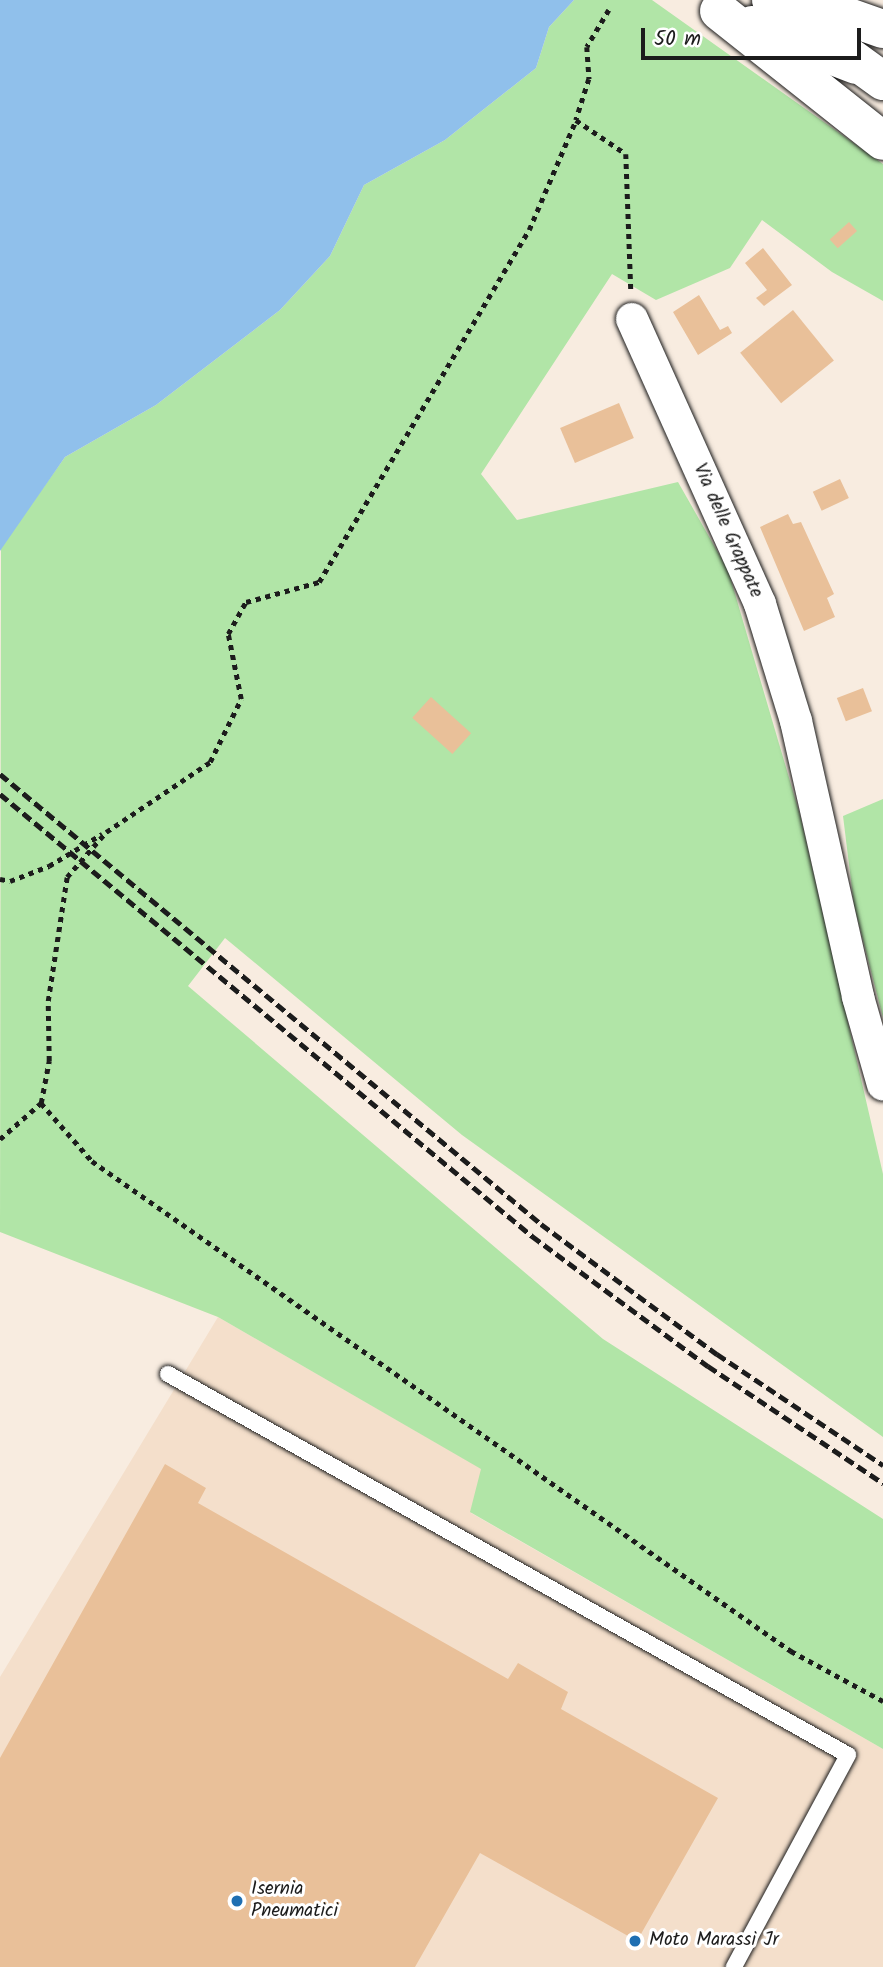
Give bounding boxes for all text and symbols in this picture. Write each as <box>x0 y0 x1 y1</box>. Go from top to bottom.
scale bar <box>645 14 866 58</box>
text: 50 m <box>654 23 701 56</box>
street label: Via delle Grappate <box>687 460 767 602</box>
place label: Isernia Pneumatici <box>251 1879 338 1923</box>
marker: Isernia Pneumatici <box>229 1893 245 1909</box>
place label: Moto Marassi Jr <box>649 1930 779 1952</box>
marker: Moto Marassi Jr <box>627 1933 643 1949</box>

